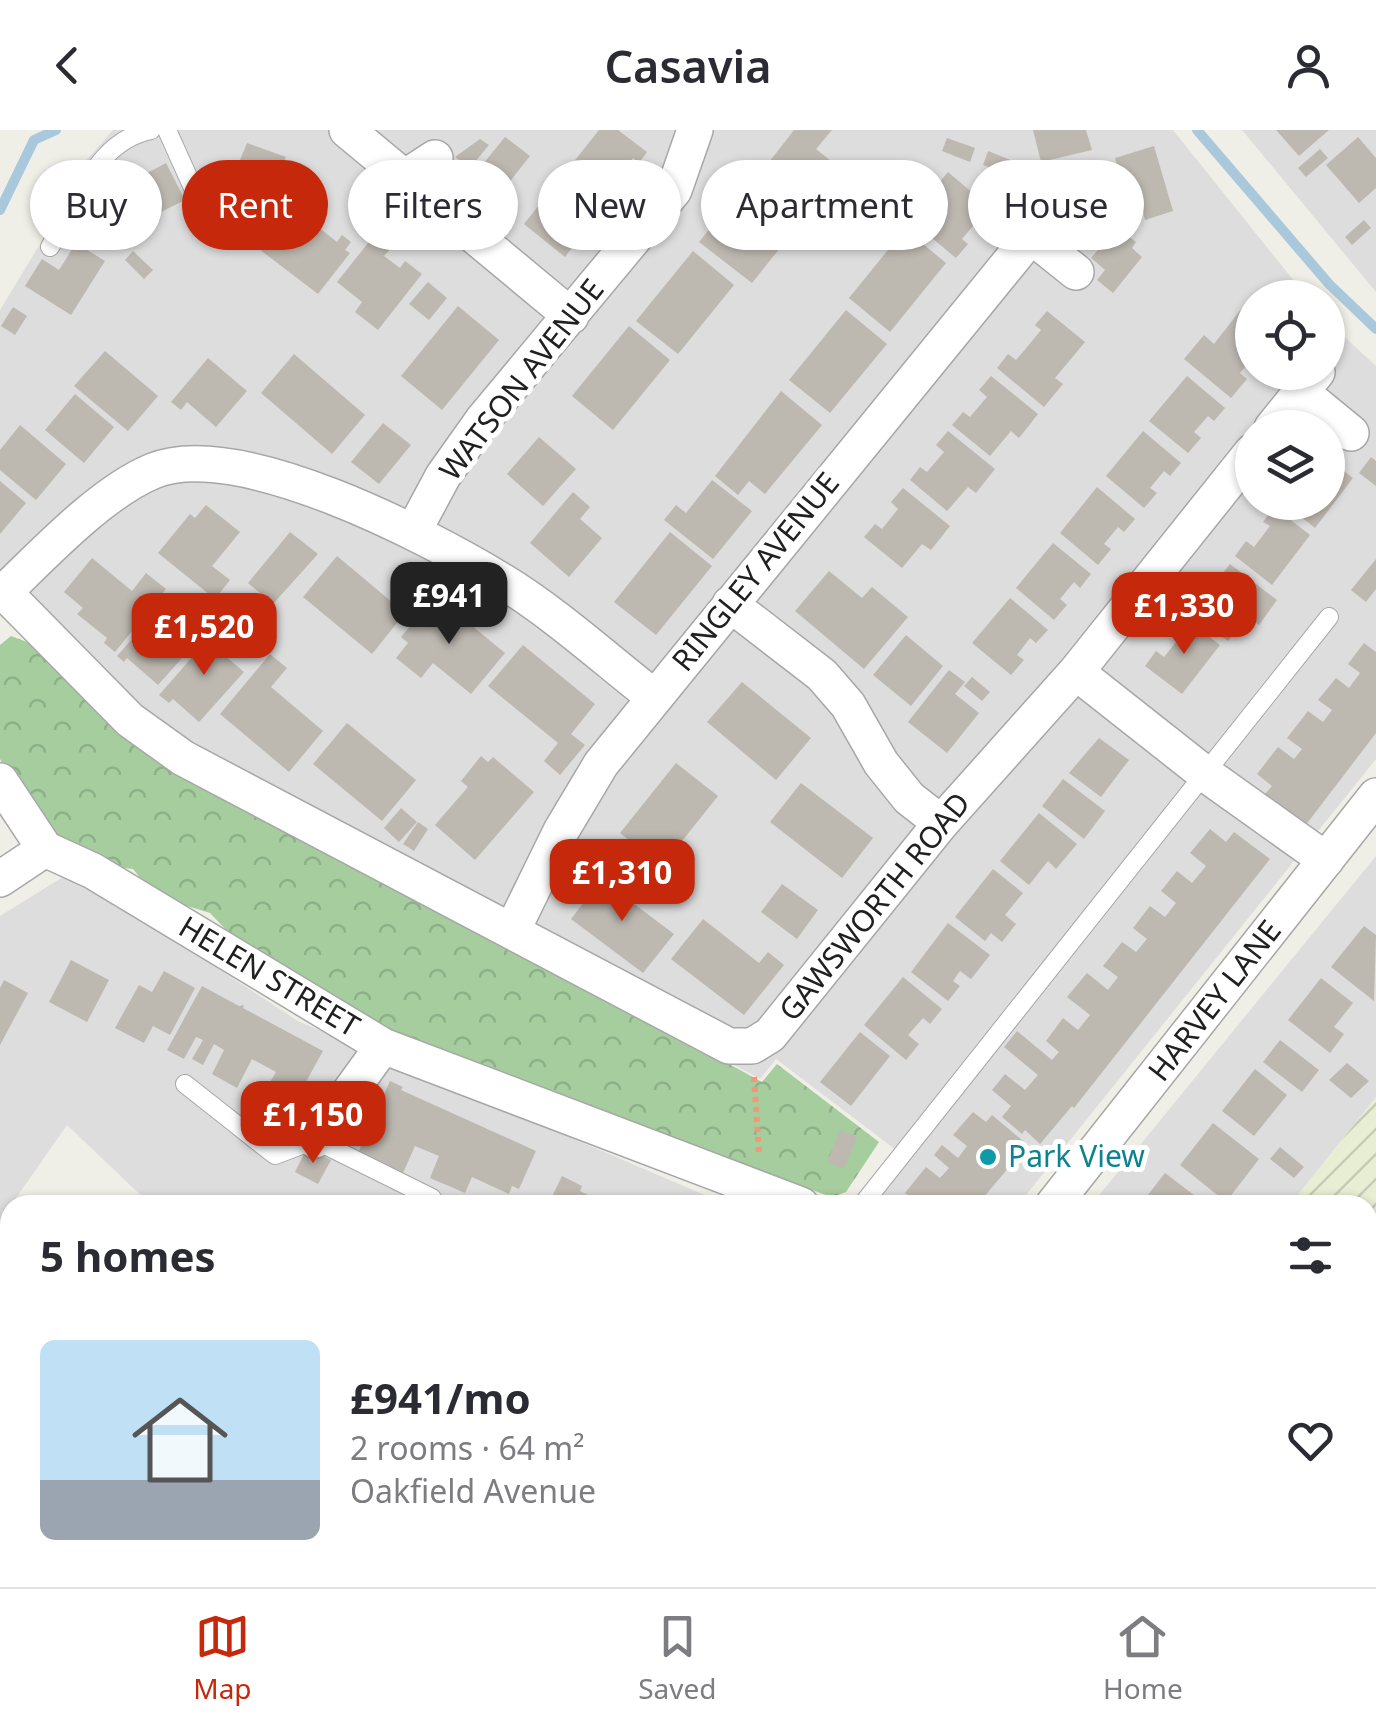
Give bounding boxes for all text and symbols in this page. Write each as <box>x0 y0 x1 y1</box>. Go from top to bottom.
text: Casavia <box>604 35 772 96</box>
icon: back <box>40 38 95 93</box>
icon: person <box>1281 38 1336 93</box>
chip: Buy <box>30 160 162 250</box>
chip: Rent <box>182 160 328 250</box>
chip: Filters <box>348 160 518 250</box>
chip: New <box>538 160 681 250</box>
chip: Apartment <box>701 160 948 250</box>
chip: House <box>968 160 1144 250</box>
street label: WATSON AVENUE <box>429 270 612 488</box>
map controls <box>1235 280 1345 520</box>
button: locate <box>1235 280 1345 390</box>
button: layers <box>1235 410 1345 520</box>
street label: RINGLEY AVENUE <box>662 463 848 679</box>
pin: £941 <box>390 562 508 647</box>
pin: £1,330 <box>1103 572 1265 657</box>
text: £941 <box>412 573 486 616</box>
text: £1,330 <box>1134 583 1234 626</box>
pin: £1,520 <box>123 593 285 678</box>
text: £1,520 <box>154 604 254 647</box>
street label: GAWSWORTH ROAD <box>769 783 979 1029</box>
pin: £1,310 <box>541 839 703 924</box>
text: £1,310 <box>572 850 672 893</box>
street label: HELEN STREET <box>172 906 368 1046</box>
street label: HARVEY LANE <box>1138 911 1290 1089</box>
pin: £1,150 <box>232 1081 394 1166</box>
text: £1,150 <box>263 1092 363 1135</box>
place label: Park View <box>1008 1135 1145 1176</box>
marker: Park View <box>977 1146 999 1168</box>
text: 5 homes <box>40 1227 216 1284</box>
icon: filters <box>1283 1228 1338 1283</box>
text: £941/mo <box>350 1369 531 1426</box>
icon: home <box>120 1380 240 1500</box>
icon: heart <box>1283 1413 1338 1468</box>
text: 2 rooms · 64 m² <box>350 1426 584 1469</box>
text: Oakfield Avenue <box>350 1469 596 1512</box>
tab: Map <box>193 1609 252 1707</box>
tab: Saved <box>638 1609 716 1707</box>
tab: Home <box>1103 1609 1183 1707</box>

